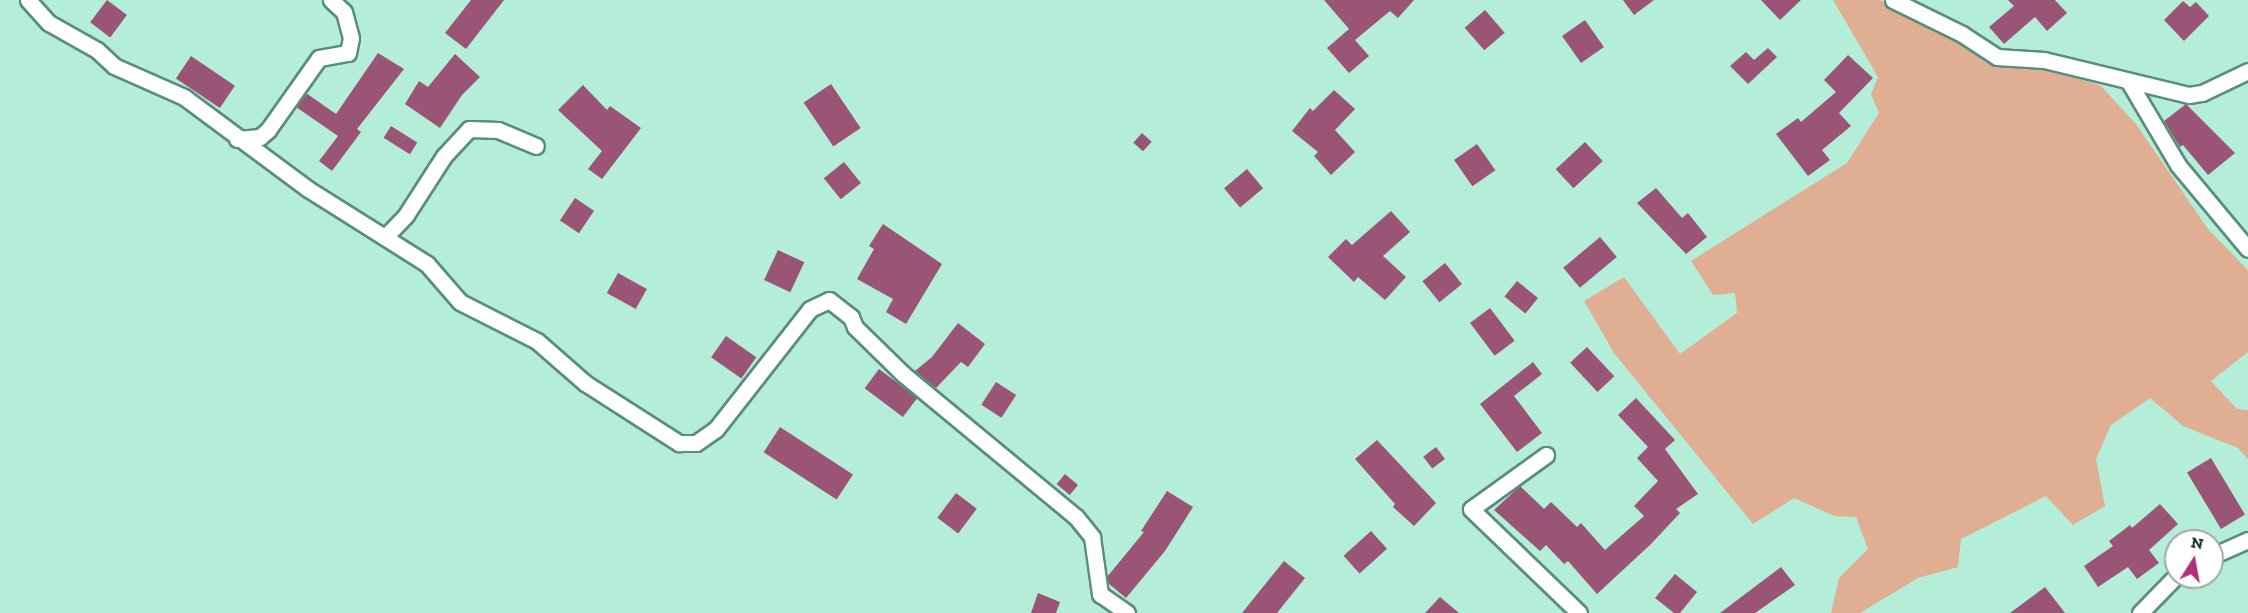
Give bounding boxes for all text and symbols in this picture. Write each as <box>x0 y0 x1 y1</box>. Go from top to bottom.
north arrow <box>2164 529 2224 589</box>
text: N <box>2189 532 2205 553</box>

